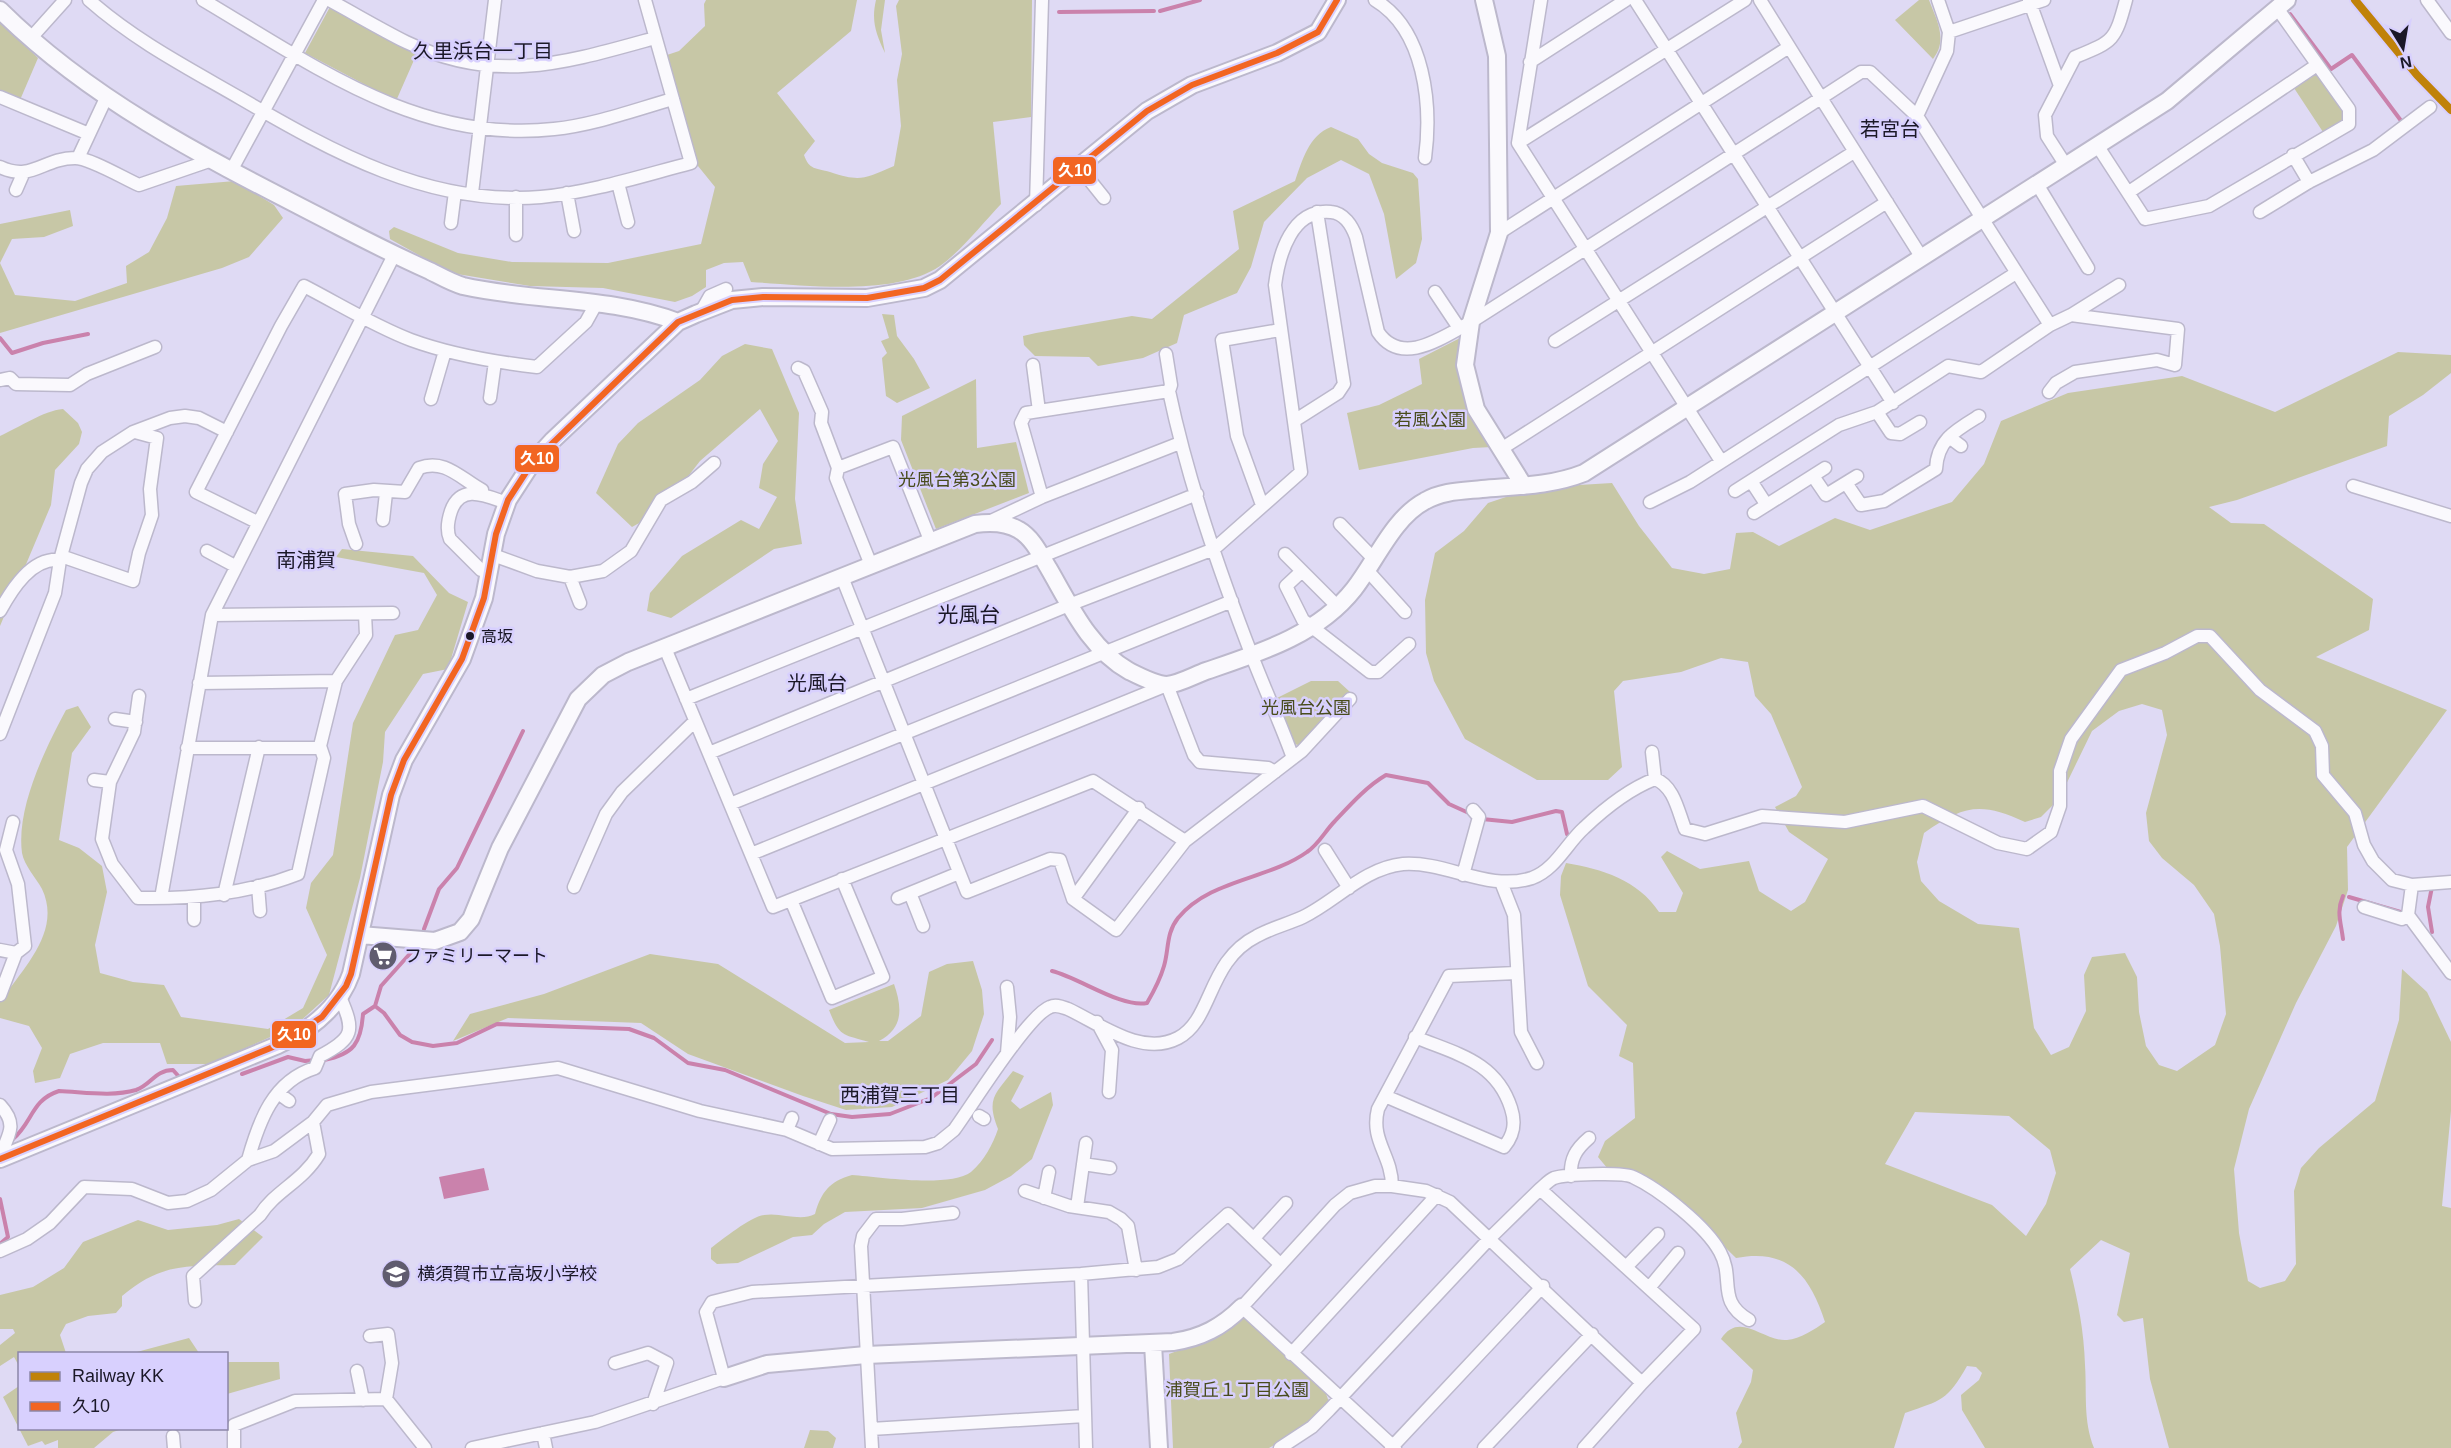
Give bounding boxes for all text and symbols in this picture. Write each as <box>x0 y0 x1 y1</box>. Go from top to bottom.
north arrow <box>2373 18 2433 78</box>
district label: 久里浜台一丁目 <box>413 40 553 62</box>
text: N <box>2398 53 2413 72</box>
district label: 若宮台 <box>1860 118 1920 140</box>
line badge: 久10 <box>1052 156 1097 185</box>
text: 久10 <box>1058 162 1092 179</box>
park label: 若風公園 <box>1394 410 1466 430</box>
line badge: 久10 <box>514 444 560 473</box>
text: 久10 <box>520 450 554 467</box>
park label: 光風台第3公園 <box>898 470 1016 490</box>
district label: 南浦賀 <box>276 549 336 571</box>
district label: 光風台 <box>938 603 1001 626</box>
place label: 高坂 <box>481 628 513 645</box>
marker: 高坂 <box>464 630 476 642</box>
district label: 光風台 <box>787 672 847 694</box>
park label: 光風台公園 <box>1261 698 1351 718</box>
supermarket icon: ファミリーマート <box>367 940 399 972</box>
place label: ファミリーマート <box>404 946 548 966</box>
line badge: 久10 <box>271 1020 317 1049</box>
text: 久10 <box>277 1026 311 1043</box>
district label: 西浦賀三丁目 <box>840 1084 960 1106</box>
school or university icon: 横須賀市立高坂小学校 <box>380 1258 412 1290</box>
place label: 横須賀市立高坂小学校 <box>417 1264 597 1284</box>
legend <box>18 1352 228 1430</box>
text: Railway KK <box>72 1366 164 1386</box>
park label: 浦賀丘１丁目公園 <box>1165 1380 1309 1400</box>
text: 久10 <box>72 1396 110 1416</box>

